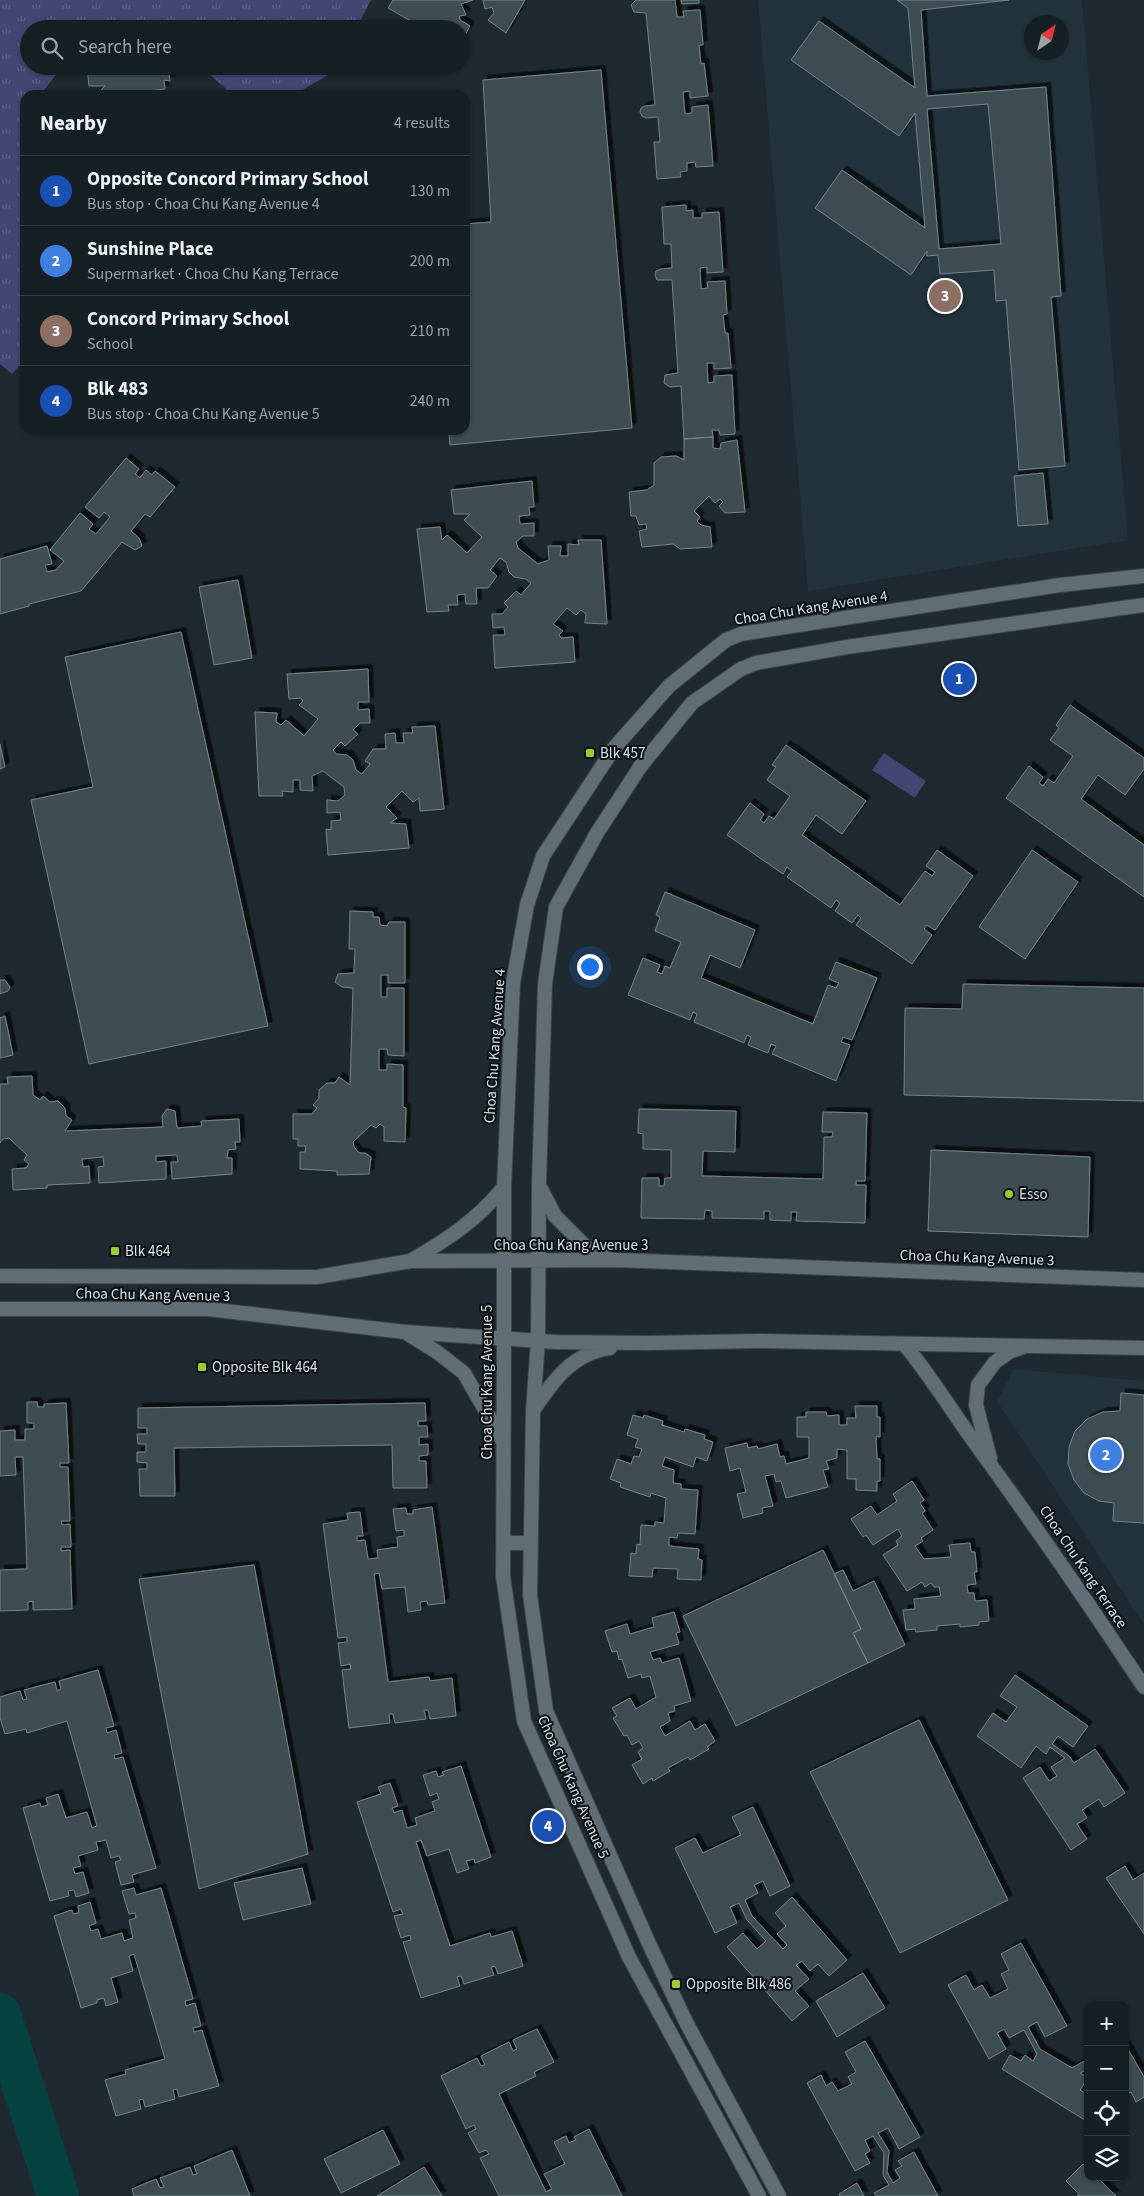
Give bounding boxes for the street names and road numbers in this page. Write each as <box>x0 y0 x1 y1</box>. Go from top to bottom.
street label: Choa Chu Kang Avenue 4 <box>733 585 890 630</box>
street label: Choa Chu Kang Avenue 4 <box>479 968 511 1124</box>
street label: Choa Chu Kang Avenue 3 <box>494 1235 648 1256</box>
street label: Choa Chu Kang Avenue 3 <box>899 1245 1055 1271</box>
street label: Choa Chu Kang Avenue 3 <box>75 1283 231 1307</box>
street label: Choa Chu Kang Avenue 5 <box>477 1305 498 1459</box>
street label: Choa Chu Kang Terrace <box>1034 1501 1132 1633</box>
street label: Choa Chu Kang Avenue 5 <box>532 1712 614 1862</box>

